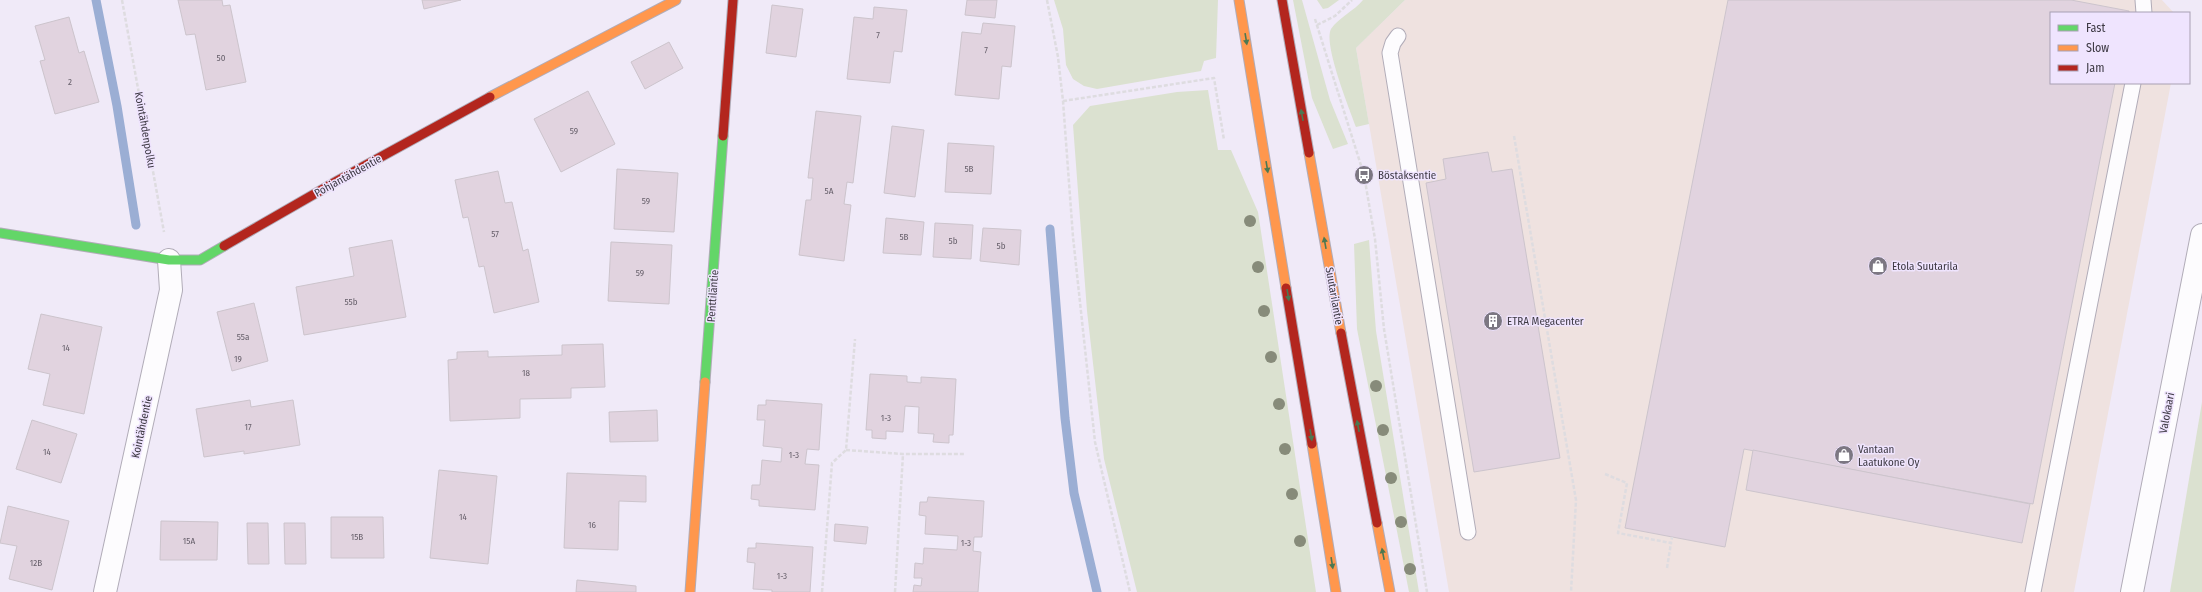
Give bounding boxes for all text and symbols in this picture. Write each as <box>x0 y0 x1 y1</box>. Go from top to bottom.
legend <box>2050 12 2190 84</box>
text: Fast <box>2086 21 2105 35</box>
house number: 7 <box>876 30 880 40</box>
one-way arrow <box>1243 32 1249 45</box>
text: Slow <box>2086 41 2109 55</box>
house number: 7 <box>984 45 988 55</box>
house number: 50 <box>217 53 226 63</box>
text: Jam <box>2086 61 2104 75</box>
house number: 2 <box>68 77 72 87</box>
street label: Kointähdenpolku <box>132 91 158 169</box>
one-way arrow <box>1299 109 1305 121</box>
house number: 59 <box>570 126 578 136</box>
street label: Pohjantähdentie <box>312 152 384 200</box>
one-way arrow <box>1264 161 1270 173</box>
house number: 5B <box>964 164 974 174</box>
bus stop icon: Böstaksentie <box>1353 164 1375 186</box>
place label: Böstaksentie <box>1378 169 1436 182</box>
house number: 5A <box>825 186 834 196</box>
house number: 59 <box>642 196 650 206</box>
house number: 57 <box>491 229 499 239</box>
house number: 5B <box>899 232 909 242</box>
house number: 5b <box>949 236 958 246</box>
one-way arrow <box>1322 237 1328 249</box>
house number: 5b <box>997 241 1006 251</box>
shop icon: Etola Suutarila <box>1867 255 1889 277</box>
place label: Etola Suutarila <box>1892 260 1958 273</box>
street label: Suutarilantie <box>1323 266 1345 326</box>
house number: 59 <box>636 268 644 278</box>
street label: Penttiläntie <box>705 269 721 323</box>
one-way arrow <box>1285 289 1291 301</box>
house number: 55b <box>344 297 358 307</box>
building icon: ETRA Megacenter <box>1482 310 1504 332</box>
place label: ETRA Megacenter <box>1507 315 1584 328</box>
house number: 55a <box>237 332 250 342</box>
house number: 14 <box>62 343 71 353</box>
house number: 19 <box>234 354 242 364</box>
house number: 18 <box>522 368 531 378</box>
street label: Valokaari <box>2157 391 2177 435</box>
street label: Kointähdentie <box>129 395 155 459</box>
house number: 1-3 <box>881 413 891 423</box>
one-way arrow <box>1355 420 1361 432</box>
house number: 17 <box>244 422 252 432</box>
one-way arrow <box>1308 429 1314 441</box>
place label: Vantaan Laatukone Oy <box>1858 443 1919 469</box>
shop icon: Vantaan Laatukone Oy <box>1833 444 1855 466</box>
house number: 14 <box>43 447 52 457</box>
house number: 1-3 <box>789 450 799 460</box>
house number: 14 <box>459 512 468 522</box>
house number: 16 <box>588 520 597 530</box>
house number: 15B <box>351 532 363 542</box>
house number: 15A <box>183 536 195 546</box>
house number: 1-3 <box>961 538 971 548</box>
one-way arrow <box>1379 548 1385 560</box>
one-way arrow <box>1329 557 1335 569</box>
house number: 12B <box>30 558 42 568</box>
house number: 1-3 <box>777 571 787 581</box>

